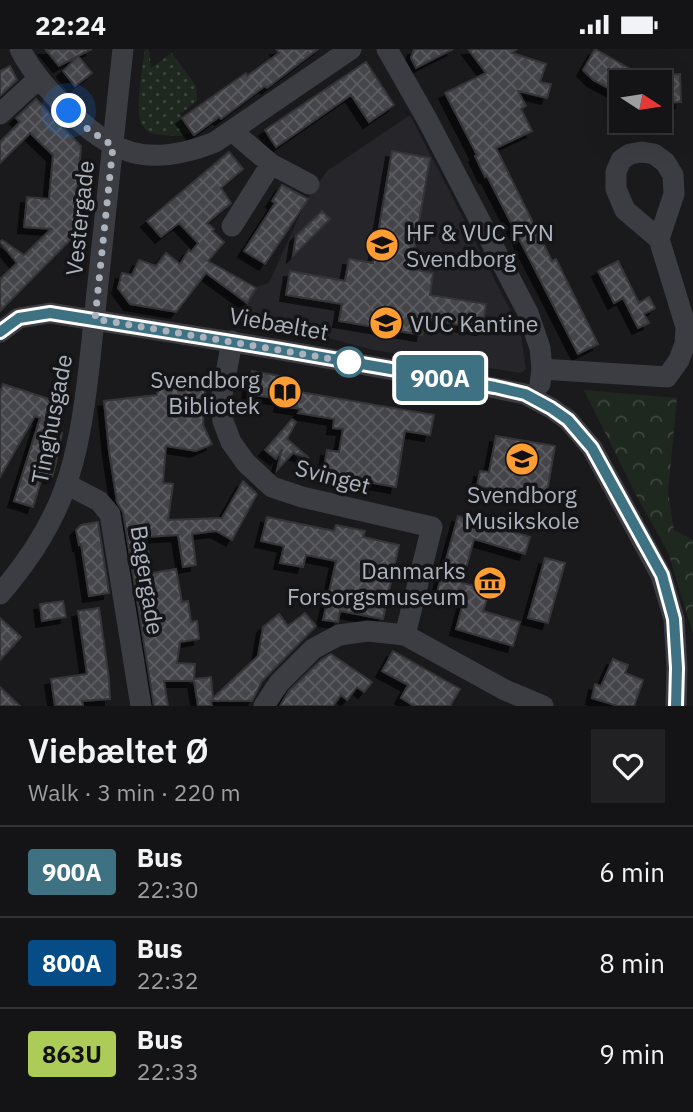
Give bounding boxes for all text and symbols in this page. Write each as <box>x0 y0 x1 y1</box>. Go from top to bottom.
text: 22:24 <box>35 8 106 42</box>
north arrow <box>609 70 672 133</box>
map controls <box>609 70 672 133</box>
your location <box>51 93 86 128</box>
street label: Vestergade <box>58 159 100 277</box>
place label: HF & VUC FYN Svendborg <box>406 217 554 273</box>
school or university icon: HF & VUC FYN Svendborg <box>363 226 401 264</box>
street label: Viebæltet <box>227 300 331 346</box>
school or university icon: VUC Kantine <box>367 304 405 342</box>
place label: VUC Kantine <box>410 308 538 338</box>
unlabelled marker <box>334 347 364 377</box>
street label: Tinghusgade <box>24 352 78 486</box>
line badge: 900A <box>391 355 489 401</box>
text: 900A <box>410 362 470 394</box>
place label: Svendborg Bibliotek <box>150 364 260 420</box>
library icon: Svendborg Bibliotek <box>266 373 304 411</box>
school or university icon: Svendborg Musikskole <box>503 440 541 478</box>
street label: Svinget <box>292 452 374 500</box>
place label: Svendborg Musikskole <box>464 479 580 535</box>
street label: Bagergade <box>125 523 171 637</box>
place label: Danmarks Forsorgsmuseum <box>287 555 466 611</box>
museum icon: Danmarks Forsorgsmuseum <box>471 564 509 602</box>
text: Viebæltet Ø <box>28 729 209 772</box>
button: heart <box>591 729 665 803</box>
text: Walk · 3 min · 220 m <box>28 777 241 807</box>
text: Bus <box>137 840 183 874</box>
text: 6 min <box>599 855 665 889</box>
text: 900A <box>42 856 102 888</box>
text: 22:30 <box>137 874 199 904</box>
text: Bus <box>137 931 183 965</box>
text: 8 min <box>599 946 665 980</box>
text: 800A <box>42 947 102 979</box>
text: 22:32 <box>137 965 199 995</box>
text: Bus <box>137 1022 183 1056</box>
text: 9 min <box>599 1037 665 1071</box>
text: 863U <box>42 1038 102 1070</box>
text: 22:33 <box>137 1056 199 1086</box>

